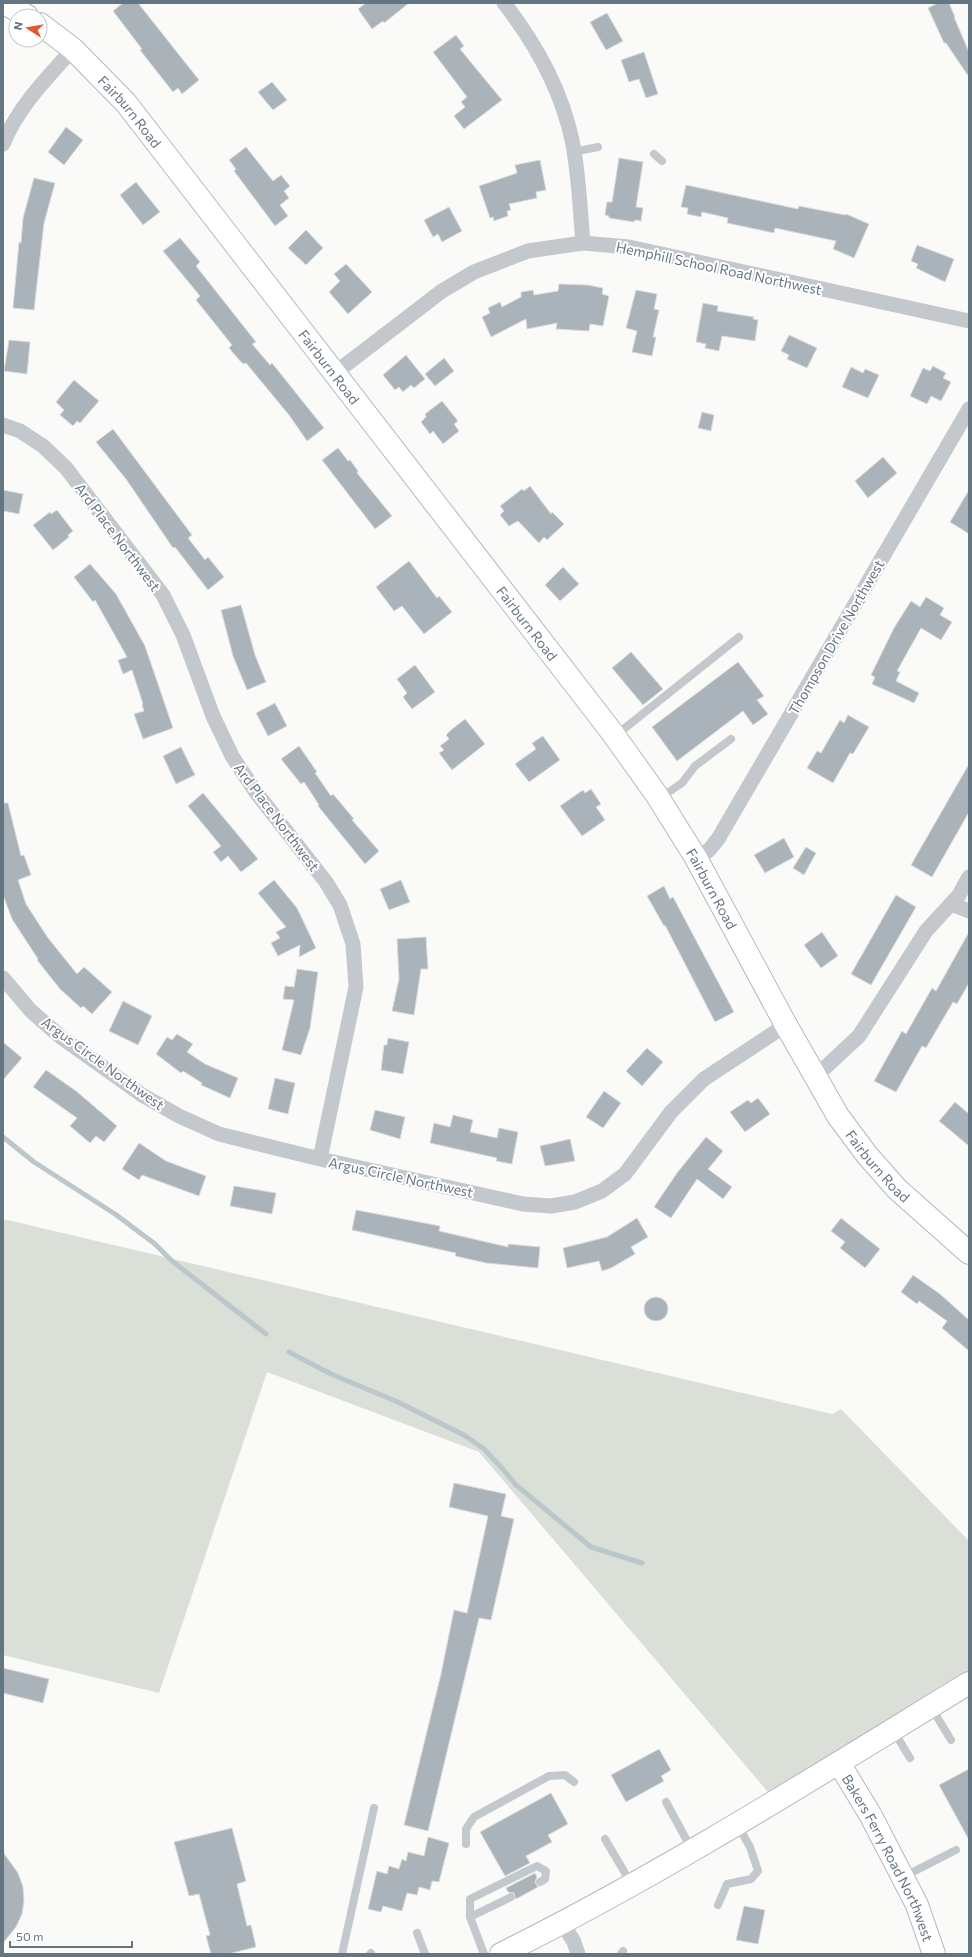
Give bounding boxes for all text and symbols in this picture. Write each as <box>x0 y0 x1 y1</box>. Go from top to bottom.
north arrow <box>8 8 48 48</box>
text: N <box>11 20 25 31</box>
street label: Fairburn Road <box>95 72 166 151</box>
street label: Hemphill School Road Northwest <box>615 238 824 298</box>
street label: Fairburn Road <box>295 326 364 407</box>
street label: Ard Place Northwest <box>72 480 164 595</box>
street label: Thompson Drive Northwest <box>785 556 888 718</box>
street label: Fairburn Road <box>493 582 562 664</box>
street label: Ard Place Northwest <box>231 760 323 875</box>
street label: Fairburn Road <box>683 845 741 932</box>
street label: Argus Circle Northwest <box>38 1013 168 1113</box>
street label: Fairburn Road <box>843 1126 914 1205</box>
street label: Argus Circle Northwest <box>327 1153 475 1201</box>
street label: Bakers Ferry Road Northwest <box>839 1771 937 1944</box>
scale bar <box>10 1923 132 1949</box>
text: 50 m <box>16 1929 44 1943</box>

